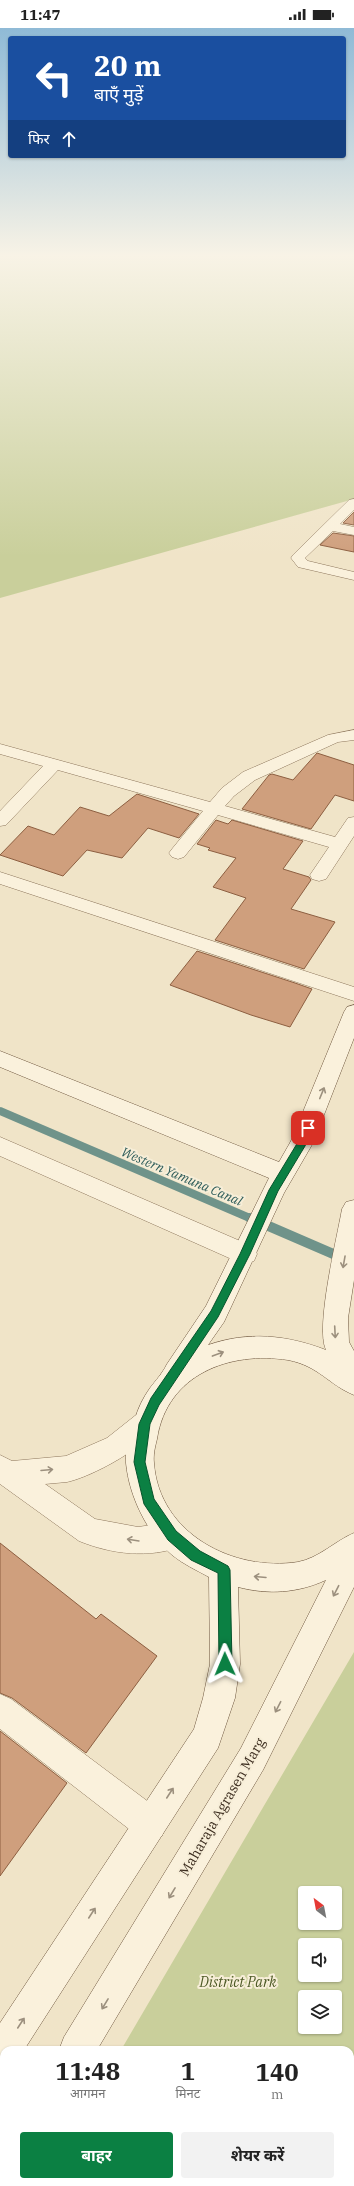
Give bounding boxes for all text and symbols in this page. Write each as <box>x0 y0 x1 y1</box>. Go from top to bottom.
text: 11:47 <box>20 5 61 24</box>
text: 20 m <box>94 47 161 84</box>
icon: left <box>28 52 80 104</box>
text: बाएँ मुड़ें <box>94 83 143 106</box>
icon: ahead <box>58 128 80 150</box>
text: फिर <box>28 129 50 148</box>
one-way arrow <box>318 1087 326 1099</box>
pin <box>291 1111 325 1145</box>
icon: arrive <box>297 1117 319 1139</box>
water label: Western Yamuna Canal <box>119 1143 245 1210</box>
one-way arrow <box>340 1255 348 1268</box>
one-way arrow <box>332 1325 339 1338</box>
one-way arrow <box>212 1349 224 1357</box>
one-way arrow <box>40 1467 53 1474</box>
one-way arrow <box>127 1536 140 1544</box>
one-way arrow <box>254 1573 267 1580</box>
one-way arrow <box>332 1585 340 1597</box>
position arrow <box>204 1643 246 1685</box>
one-way arrow <box>274 1701 281 1713</box>
street label: Maharaja Agrasen Marg <box>175 1734 269 1879</box>
one-way arrow <box>166 1787 174 1798</box>
north arrow <box>298 1886 342 1930</box>
map controls <box>298 1886 342 2034</box>
one-way arrow <box>167 1887 175 1899</box>
one-way arrow <box>88 1908 96 1919</box>
button: sound <box>298 1938 342 1982</box>
park label: District Park <box>199 1973 277 1991</box>
button: layers <box>298 1990 342 2034</box>
one-way arrow <box>100 1998 108 2010</box>
one-way arrow <box>17 2017 25 2028</box>
text: 11:48 <box>55 2055 120 2087</box>
text: 1 <box>181 2055 195 2087</box>
text: 140 <box>256 2056 299 2088</box>
text: आगमन <box>70 2085 105 2102</box>
text: मिनट <box>175 2085 200 2102</box>
text: m <box>271 2086 283 2103</box>
button: बाहर <box>20 2132 173 2178</box>
button: शेयर करें <box>181 2132 334 2178</box>

